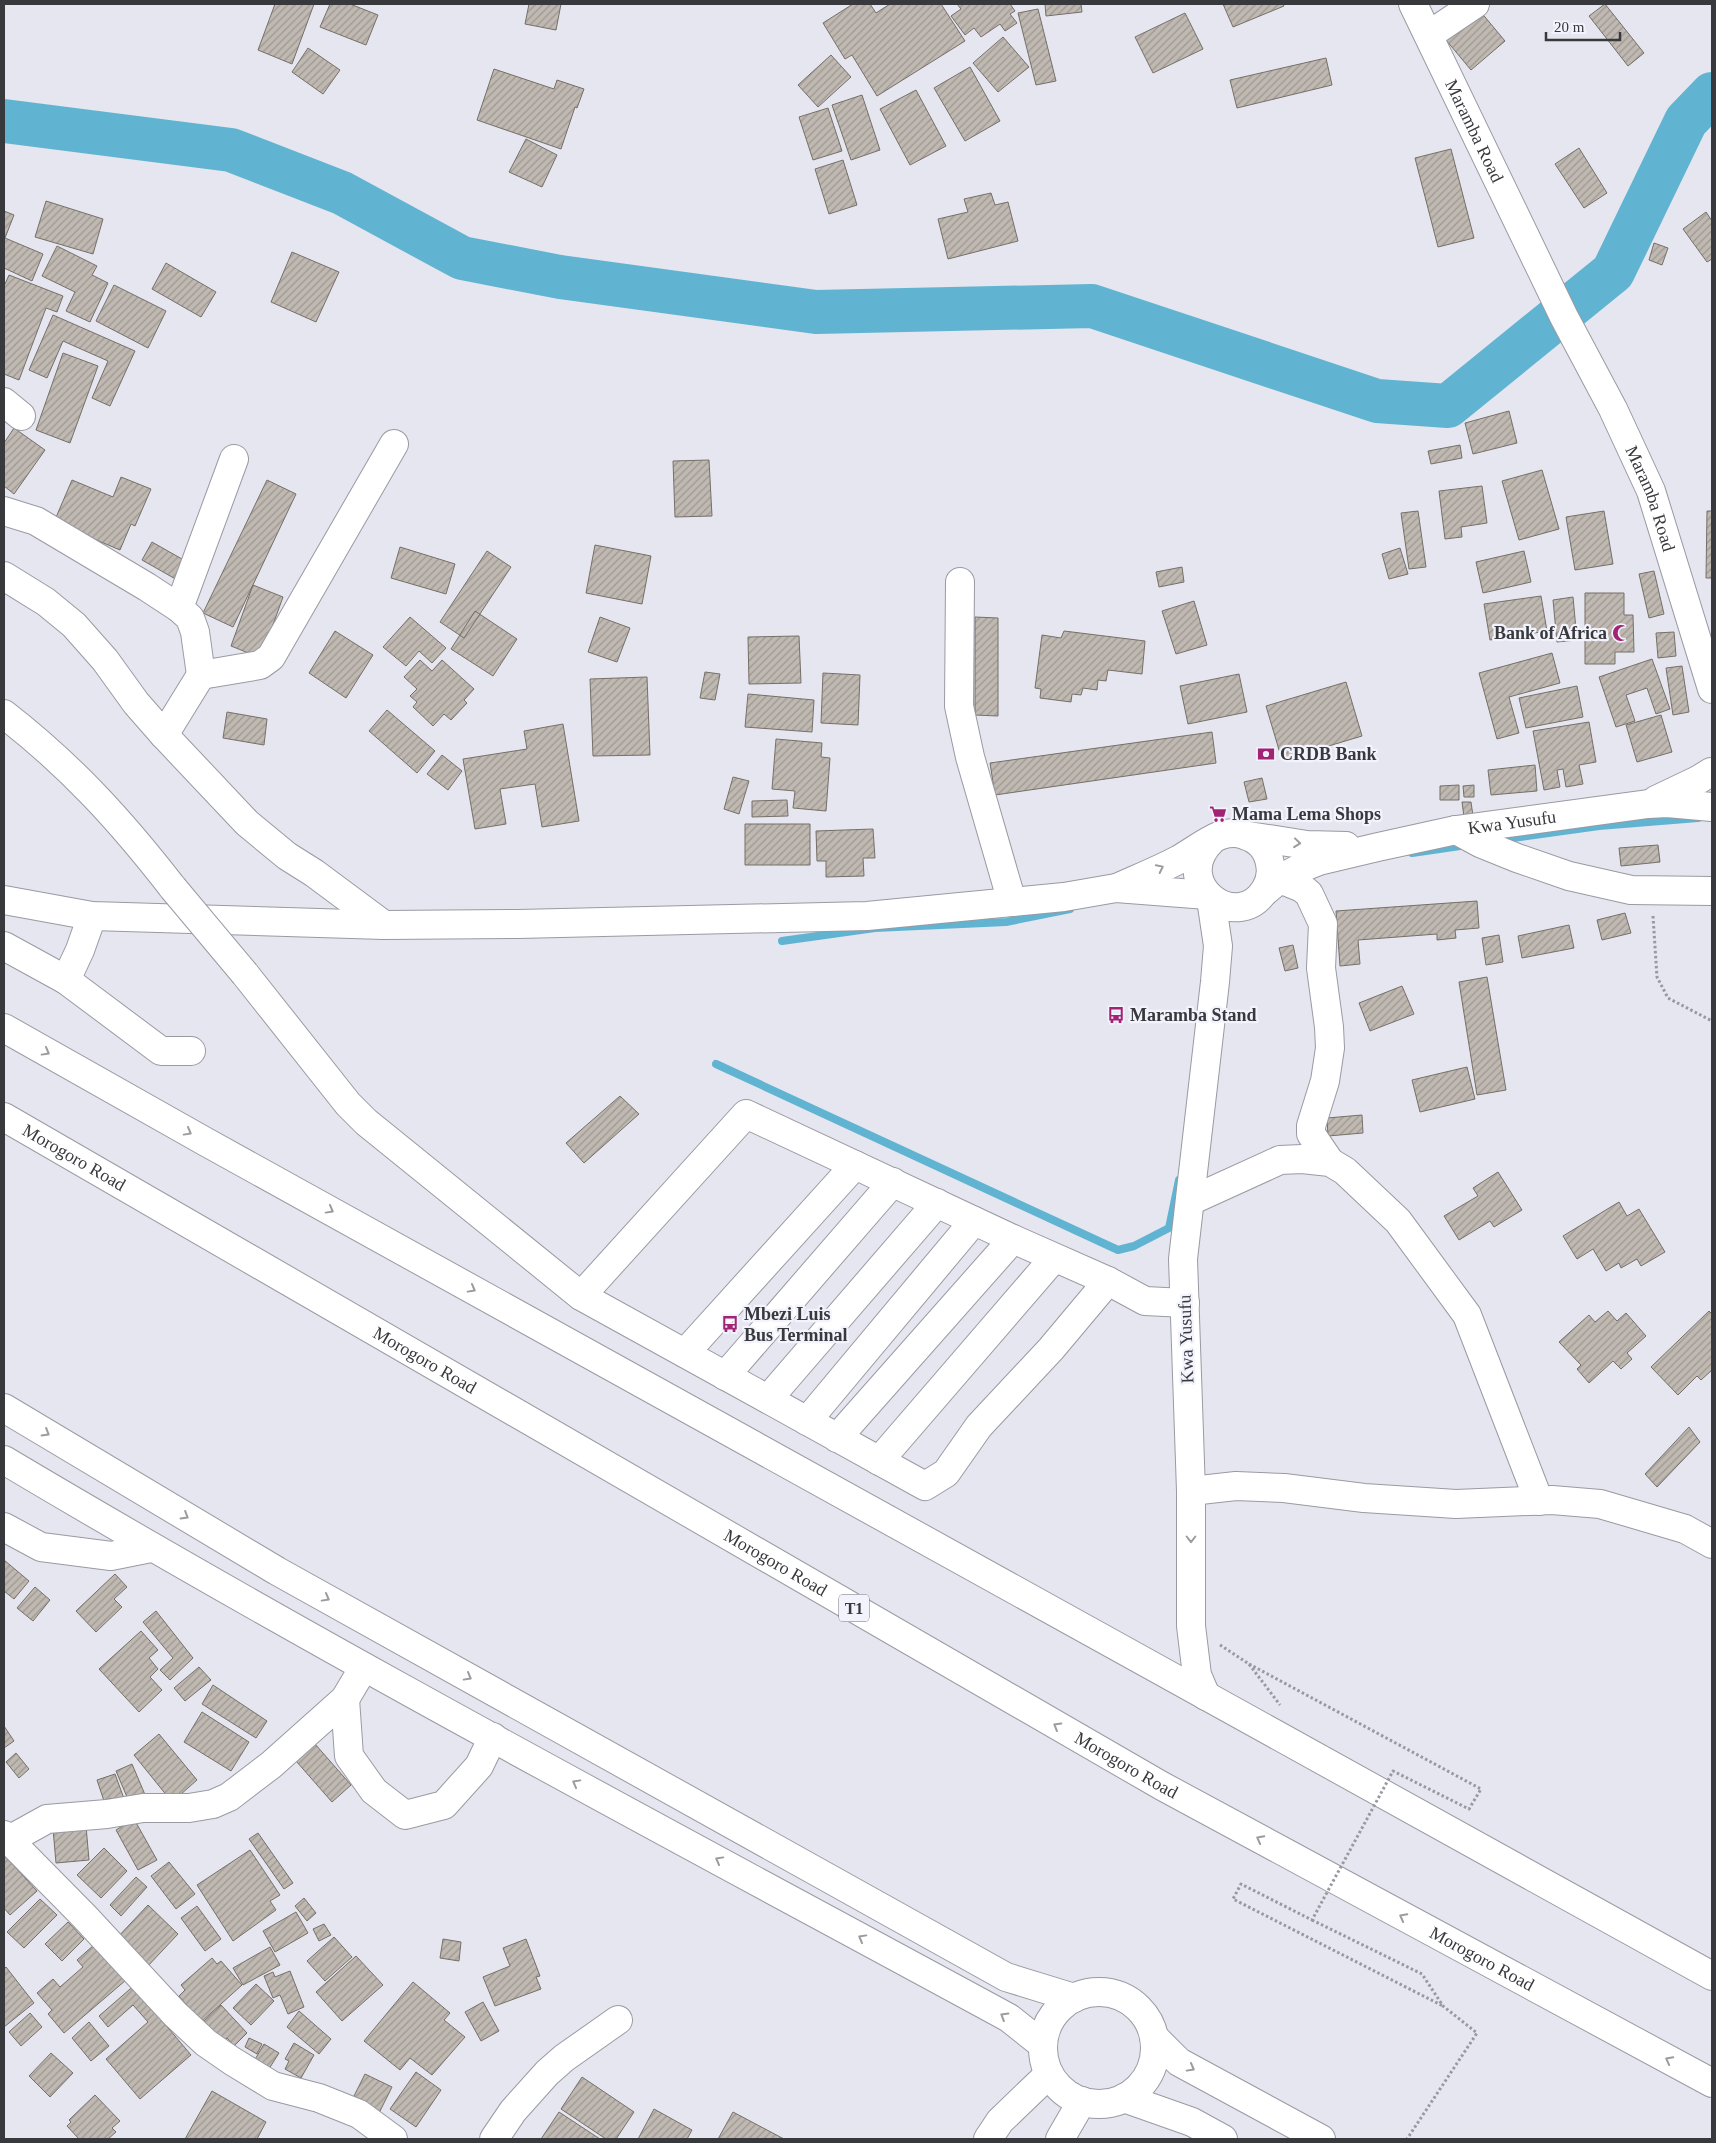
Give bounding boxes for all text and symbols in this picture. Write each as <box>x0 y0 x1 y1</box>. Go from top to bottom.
scale bar <box>1546 10 1620 42</box>
text: 20 m <box>1554 19 1585 35</box>
street label: Maramba Road <box>1441 76 1508 186</box>
street label: Maramba Road <box>1621 442 1679 554</box>
place label: Bank of Africa <box>1494 623 1607 643</box>
mosque icon: Bank of Africa <box>1611 623 1631 643</box>
bank icon: CRDB Bank <box>1256 744 1276 764</box>
place label: CRDB Bank <box>1280 744 1377 764</box>
supermarket icon: Mama Lema Shops <box>1208 804 1228 824</box>
place label: Mama Lema Shops <box>1232 804 1381 824</box>
street label: Kwa Yusufu <box>1467 807 1557 838</box>
one-way arrow <box>1294 838 1302 849</box>
one-way arrow <box>1155 864 1164 875</box>
bus stop icon: Maramba Stand <box>1106 1005 1126 1025</box>
place label: Maramba Stand <box>1130 1005 1257 1025</box>
one-way arrow <box>41 1045 50 1055</box>
street label: Morogoro Road <box>19 1120 129 1195</box>
one-way arrow <box>182 1125 191 1135</box>
one-way arrow <box>324 1204 333 1214</box>
one-way arrow <box>467 1283 476 1293</box>
street label: Kwa Yusufu <box>1174 1294 1198 1384</box>
place label: Mbezi Luis Bus Terminal <box>744 1304 848 1345</box>
bus stop icon: Mbezi Luis Bus Terminal <box>720 1314 740 1334</box>
street label: Morogoro Road <box>370 1323 480 1398</box>
one-way arrow <box>40 1427 49 1437</box>
one-way arrow <box>180 1510 189 1520</box>
street label: Morogoro Road <box>720 1525 831 1600</box>
one-way arrow <box>1186 1536 1196 1544</box>
one-way arrow <box>320 1592 329 1602</box>
road number: T1 <box>839 1595 869 1622</box>
one-way arrow <box>462 1671 471 1681</box>
one-way arrow <box>1054 1722 1063 1732</box>
street label: Morogoro Road <box>1071 1728 1181 1803</box>
one-way arrow <box>573 1779 582 1789</box>
one-way arrow <box>1257 1835 1266 1845</box>
one-way arrow <box>715 1856 724 1866</box>
one-way arrow <box>1399 1913 1408 1923</box>
street label: Morogoro Road <box>1426 1923 1538 1995</box>
one-way arrow <box>858 1934 867 1944</box>
one-way arrow <box>1001 2012 1010 2022</box>
one-way arrow <box>1666 2056 1675 2066</box>
one-way arrow <box>1186 2062 1195 2072</box>

